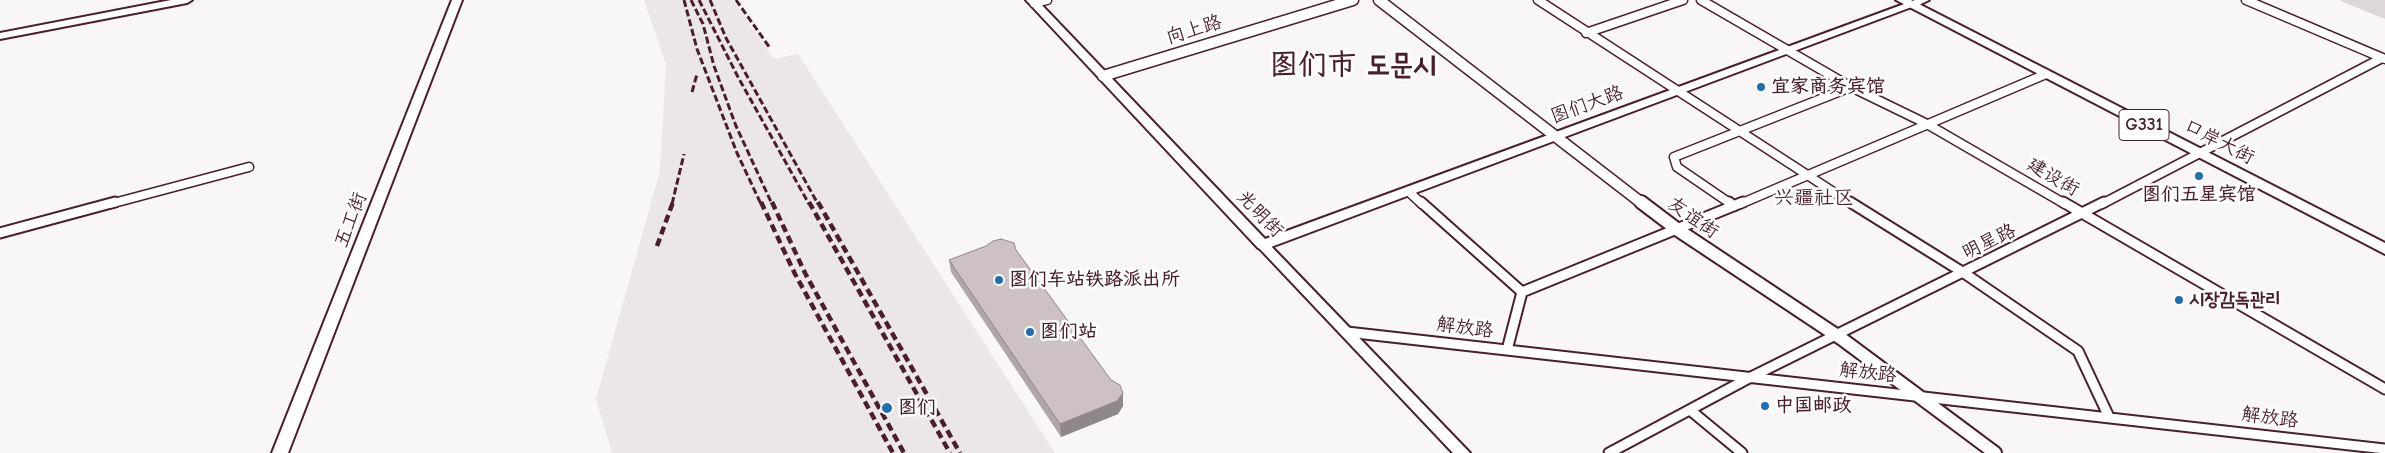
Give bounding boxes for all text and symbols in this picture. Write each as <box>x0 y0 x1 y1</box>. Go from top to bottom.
street label: 向上路 <box>1163 11 1225 49</box>
district label: 图们市 도문시 <box>1269 49 1437 83</box>
place label: 宜家商务宾馆 <box>1771 76 1885 98</box>
street label: 图们大路 <box>1547 81 1627 129</box>
marker: 宜家商务宾馆 <box>1755 81 1767 93</box>
road number: G331 <box>2119 110 2169 140</box>
street label: 口岸大街 <box>2180 115 2258 169</box>
street label: 建设街 <box>2023 153 2083 201</box>
marker: 图们五星宾馆 <box>2193 170 2205 182</box>
place label: 图们五星宾馆 <box>2142 184 2256 206</box>
street label: 光明街 <box>1232 186 1288 242</box>
district label: 兴疆社区 <box>1774 186 1854 210</box>
street label: 五工街 <box>330 189 372 251</box>
street label: 友谊街 <box>1663 192 1723 244</box>
street label: 明星路 <box>1958 219 2020 265</box>
place label: 图们车站铁路派出所 <box>1009 269 1180 291</box>
marker: 图们车站铁路派出所 <box>993 274 1005 286</box>
place label: 시장감독관리 <box>2189 289 2281 311</box>
marker: 시장감독관리 <box>2173 294 2185 306</box>
street label: 解放路 <box>1435 313 1495 343</box>
place label: 图们站 <box>1040 321 1097 343</box>
marker: 图们站 <box>1024 326 1036 338</box>
street label: 解放路 <box>1838 359 1898 387</box>
place label: 中国邮政 <box>1775 395 1851 417</box>
place label: 图们 <box>898 397 936 419</box>
marker: 中国邮政 <box>1759 400 1771 412</box>
marker: 图们 <box>880 401 894 415</box>
street label: 解放路 <box>2240 403 2300 433</box>

